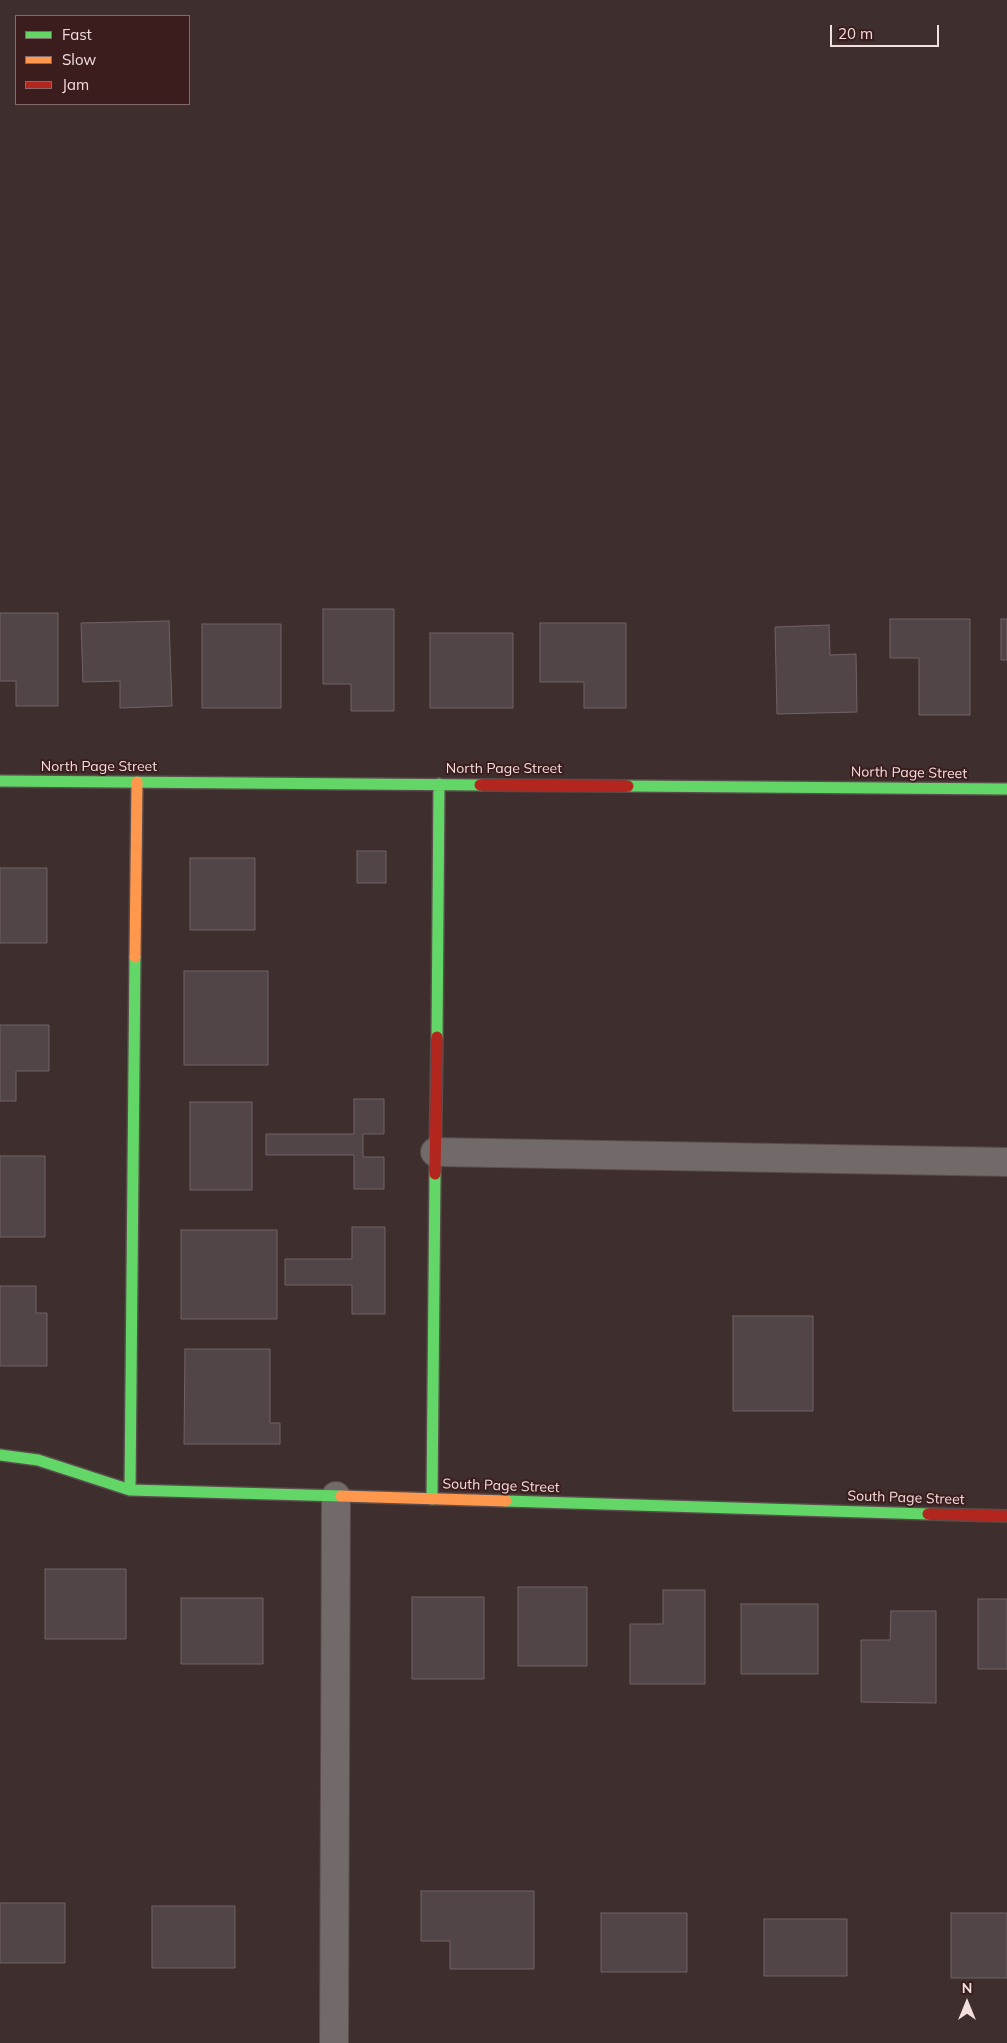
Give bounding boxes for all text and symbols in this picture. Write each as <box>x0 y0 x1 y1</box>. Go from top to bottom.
legend <box>15 15 190 105</box>
scale bar <box>832 15 941 47</box>
text: 20 m <box>838 24 873 43</box>
text: Fast <box>62 25 92 44</box>
text: Slow <box>62 50 96 69</box>
text: Jam <box>62 75 89 94</box>
street label: North Page Street <box>41 759 157 775</box>
street label: North Page Street <box>446 761 562 777</box>
street label: North Page Street <box>851 764 967 782</box>
street label: South Page Street <box>442 1476 560 1496</box>
street label: South Page Street <box>847 1488 965 1508</box>
north arrow <box>942 1978 992 2028</box>
text: N <box>962 1979 972 1997</box>

